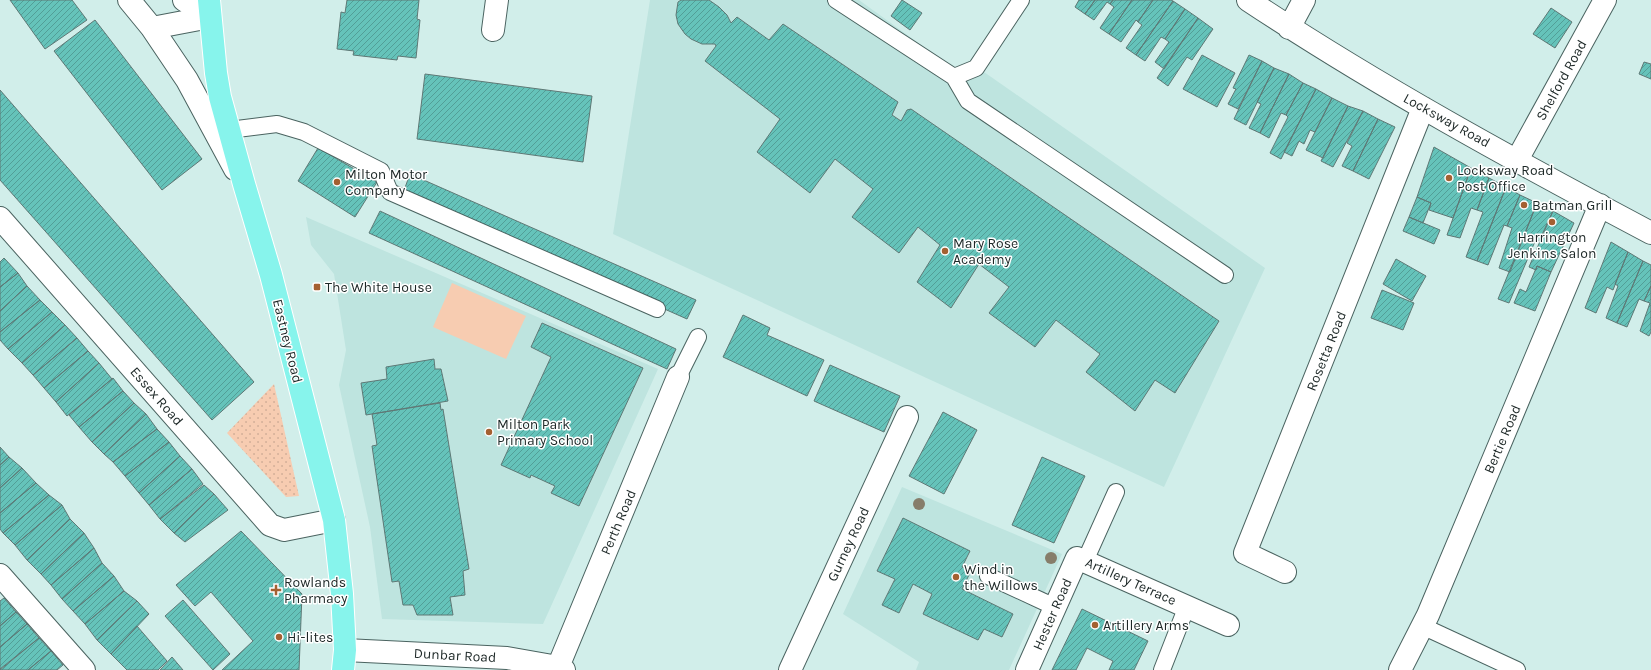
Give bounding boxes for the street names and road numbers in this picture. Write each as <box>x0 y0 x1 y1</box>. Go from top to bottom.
street label: Shelford Road <box>1532 37 1591 123</box>
street label: Locksway Road <box>1400 90 1493 151</box>
street label: Eastney Road <box>269 297 306 385</box>
street label: Rosetta Road <box>1303 309 1350 394</box>
street label: Essex Road <box>126 363 187 429</box>
street label: Bertie Road <box>1480 402 1525 476</box>
street label: Perth Road <box>597 487 640 557</box>
street label: Gurney Road <box>824 504 873 584</box>
street label: Artillery Terrace <box>1083 554 1179 609</box>
street label: Hester Road <box>1029 576 1076 653</box>
street label: Dunbar Road <box>413 645 497 666</box>

